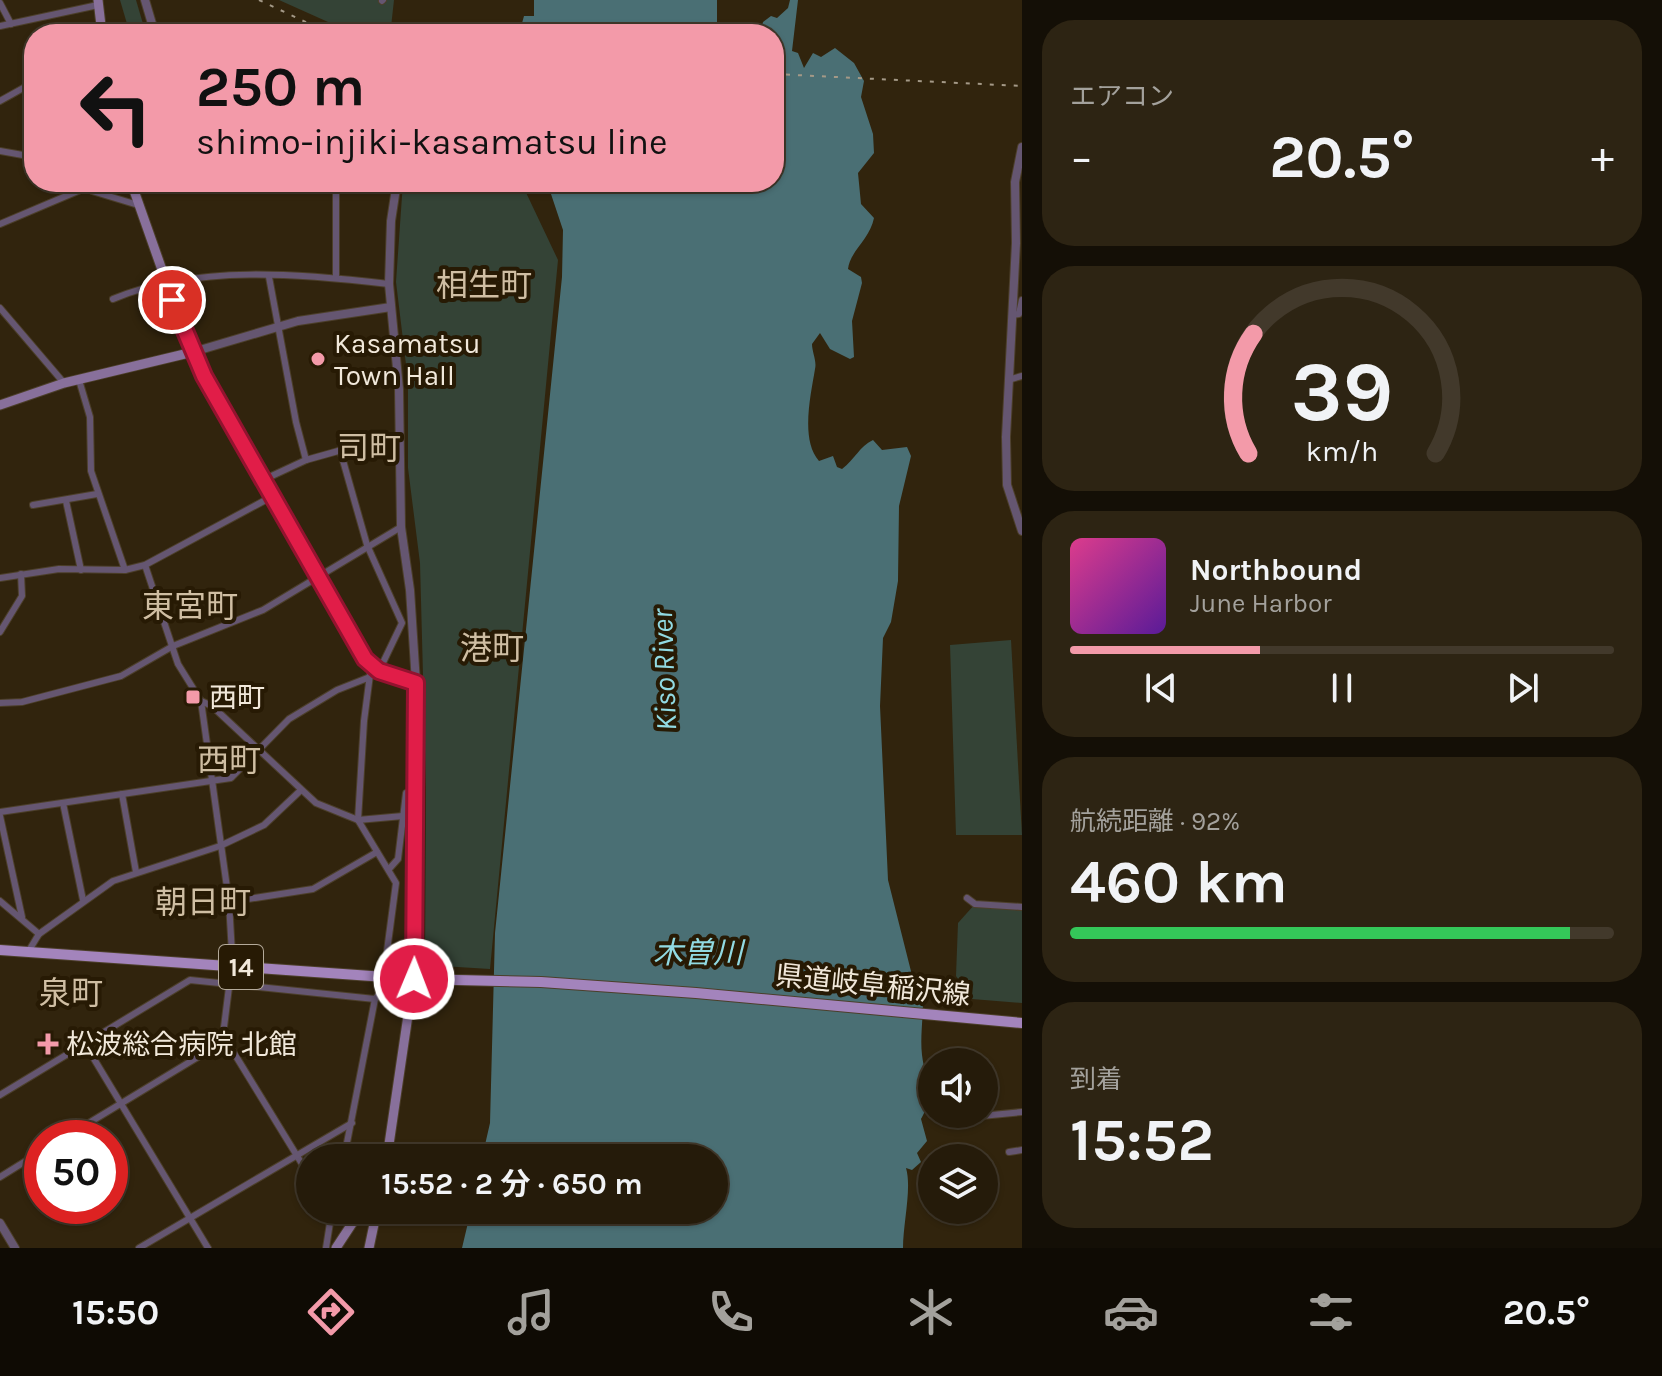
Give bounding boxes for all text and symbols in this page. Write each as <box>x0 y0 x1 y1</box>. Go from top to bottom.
text: 250 m <box>196 54 365 119</box>
icon: left <box>64 56 168 160</box>
text: エアコン <box>1070 81 1174 112</box>
text: shimo-injiki-kasamatsu line <box>196 121 667 163</box>
text: 20.5° <box>1269 122 1415 192</box>
text: − <box>1070 132 1093 183</box>
text: + <box>1591 132 1614 183</box>
pin <box>138 266 206 334</box>
district label: 相生町 <box>436 267 532 304</box>
icon: arrive <box>150 278 194 322</box>
place label: Kasamatsu Town Hall <box>334 327 480 392</box>
text: 39 <box>1291 344 1393 441</box>
marker: Kasamatsu Town Hall <box>309 350 327 368</box>
district label: 司町 <box>337 430 401 467</box>
text: km/h <box>1306 436 1378 469</box>
text: Northbound <box>1190 552 1362 588</box>
district label: 東宮町 <box>142 588 238 625</box>
text: June Harbor <box>1190 588 1332 619</box>
water label: Kiso River <box>644 607 684 732</box>
district label: 港町 <box>460 630 524 667</box>
icon: previous <box>1139 666 1183 710</box>
icon: pause <box>1320 666 1364 710</box>
icon: next <box>1501 666 1545 710</box>
place label: 西町 <box>209 681 265 714</box>
marker: 西町 <box>184 688 202 706</box>
district label: 西町 <box>197 742 261 779</box>
text: 航続距離 · 92% <box>1070 806 1240 837</box>
text: 460 km <box>1070 847 1288 917</box>
district label: 朝日町 <box>155 884 251 921</box>
water label: 木曽川 <box>653 935 746 971</box>
position arrow <box>372 937 456 1021</box>
road number: 14 <box>219 945 263 989</box>
street label: 県道岐阜稲沢線 <box>774 958 972 1012</box>
district label: 泉町 <box>39 975 103 1012</box>
place label: 松波総合病院 北館 <box>66 1028 297 1061</box>
marker: 松波総合病院 北館 <box>37 1033 59 1055</box>
map controls <box>918 1048 998 1224</box>
button: sound <box>918 1048 998 1128</box>
text: 到着 <box>1070 1064 1122 1095</box>
text: 15:52 <box>1070 1105 1214 1175</box>
speed limit sign: 50 <box>24 1120 128 1224</box>
button: layers <box>918 1144 998 1224</box>
text: 15:52 · 2 分 · 650 m <box>381 1166 643 1202</box>
icon: directions <box>303 1284 359 1340</box>
icon: music <box>503 1284 559 1340</box>
icon: phone <box>703 1284 759 1340</box>
icon: climate <box>903 1284 959 1340</box>
icon: car <box>1103 1284 1159 1340</box>
icon: filters <box>1303 1284 1359 1340</box>
text: 15:50 <box>72 1291 159 1333</box>
text: 20.5° <box>1503 1291 1590 1333</box>

